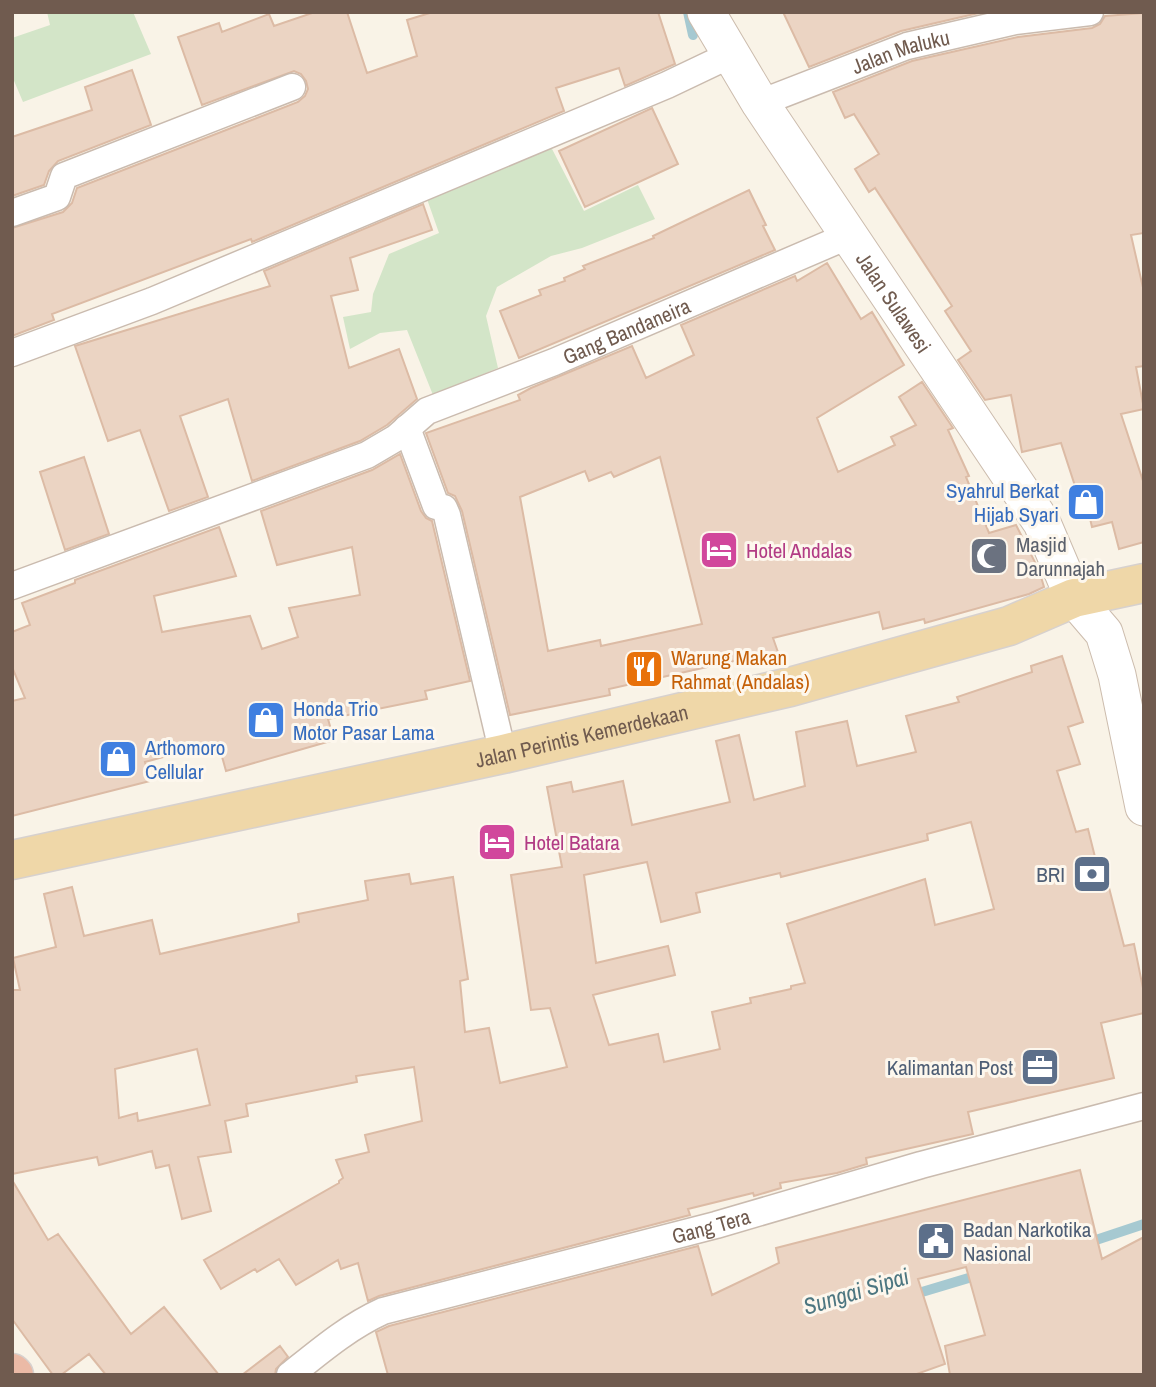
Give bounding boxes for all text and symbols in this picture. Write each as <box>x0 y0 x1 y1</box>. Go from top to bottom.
street label: Jalan Maluku <box>847 22 952 81</box>
street label: Jalan Sulawesi <box>850 246 938 359</box>
street label: Gang Bandaneira <box>558 291 695 371</box>
place label: Syahrul Berkat Hijab Syari <box>946 476 1059 529</box>
shop icon: Syahrul Berkat Hijab Syari <box>1065 481 1107 523</box>
hotel icon: Hotel Andalas <box>698 529 740 571</box>
place label: Masjid Darunnajah <box>1016 530 1105 583</box>
mosque icon: Masjid Darunnajah <box>968 535 1010 577</box>
place label: Hotel Andalas <box>746 536 852 565</box>
place label: Warung Makan Rahmat (Andalas) <box>671 643 810 696</box>
restaurant icon: Warung Makan Rahmat (Andalas) <box>623 648 665 690</box>
place label: Honda Trio Motor Pasar Lama <box>293 694 435 747</box>
street label: Jalan Perintis Kemerdekaan <box>473 697 691 774</box>
shop icon: Honda Trio Motor Pasar Lama <box>245 699 287 741</box>
place label: Arthomoro Cellular <box>144 733 225 786</box>
shop icon: Arthomoro Cellular <box>97 738 139 780</box>
hotel icon: Hotel Batara <box>476 821 518 863</box>
place label: Hotel Batara <box>524 828 620 857</box>
bank icon: BRI <box>1071 853 1113 895</box>
place label: BRI <box>1036 860 1065 889</box>
office icon: Kalimantan Post <box>1019 1046 1061 1088</box>
place label: Kalimantan Post <box>887 1053 1013 1082</box>
street label: Gang Tera <box>669 1201 754 1250</box>
place label: Badan Narkotika Nasional <box>963 1215 1092 1268</box>
public building icon: Badan Narkotika Nasional <box>915 1220 957 1262</box>
water label: Sungai Sipai <box>799 1260 913 1322</box>

